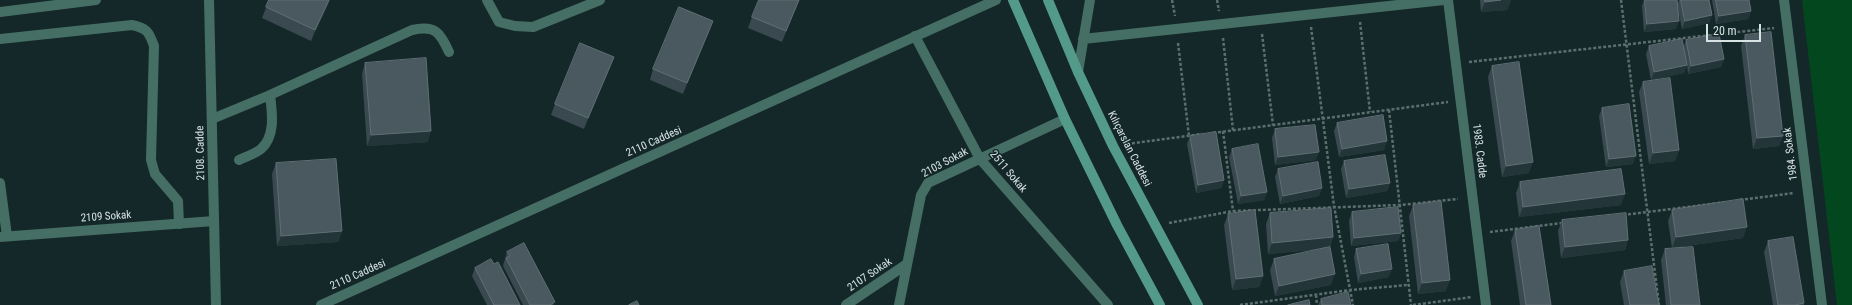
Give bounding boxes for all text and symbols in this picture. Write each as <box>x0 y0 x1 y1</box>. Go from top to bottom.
scale bar <box>1708 16 1763 42</box>
text: 20 m <box>1713 24 1737 38</box>
street label: Kılıçarslan Caddesi <box>1104 109 1154 189</box>
street label: 1983. Cadde <box>1469 123 1489 179</box>
street label: 2110 Caddesi <box>624 124 684 160</box>
street label: 2108. Cadde <box>194 126 208 180</box>
street label: 1984. Sokak <box>1781 127 1801 181</box>
street label: 2103 Sokak <box>920 145 970 181</box>
street label: 2511 Sokak <box>987 148 1029 196</box>
street label: 2109 Sokak <box>80 209 132 225</box>
street label: 2107 Sokak <box>845 255 895 295</box>
street label: 2110 Caddesi <box>328 257 388 293</box>

